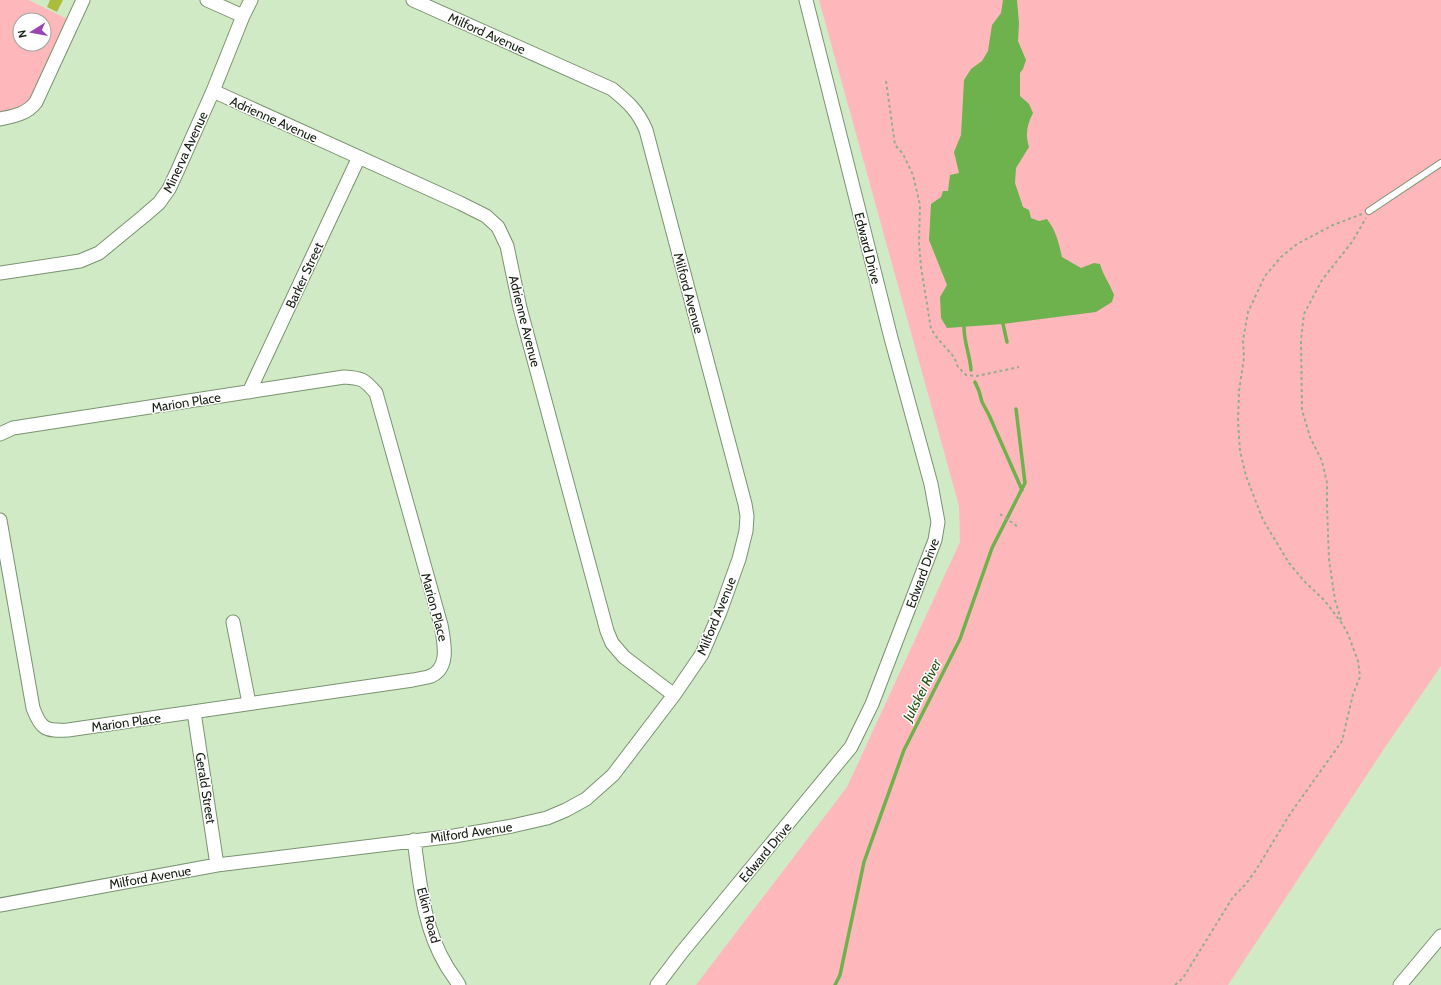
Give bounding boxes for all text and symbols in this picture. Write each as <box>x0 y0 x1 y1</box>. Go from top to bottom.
street label: Milford Avenue <box>446 9 528 57</box>
north arrow <box>12 12 52 52</box>
text: N <box>15 29 30 39</box>
street label: Adrienne Avenue <box>228 93 320 146</box>
street label: Minerva Avenue <box>159 108 211 195</box>
street label: Edward Drive <box>851 211 885 286</box>
street label: Barker Street <box>282 239 326 310</box>
street label: Milford Avenue <box>671 251 708 335</box>
street label: Adrienne Avenue <box>506 273 544 369</box>
street label: Marion Place <box>150 389 222 415</box>
street label: Edward Drive <box>902 536 942 610</box>
street label: Marion Place <box>418 571 452 643</box>
street label: Milford Avenue <box>693 574 739 657</box>
water label: Jukskei River <box>898 655 946 726</box>
street label: Marion Place <box>90 709 162 735</box>
street label: Gerald Street <box>192 751 220 825</box>
street label: Milford Avenue <box>429 818 513 846</box>
street label: Edward Drive <box>735 819 795 885</box>
street label: Milford Avenue <box>108 862 193 892</box>
street label: Elkin Road <box>414 885 444 945</box>

